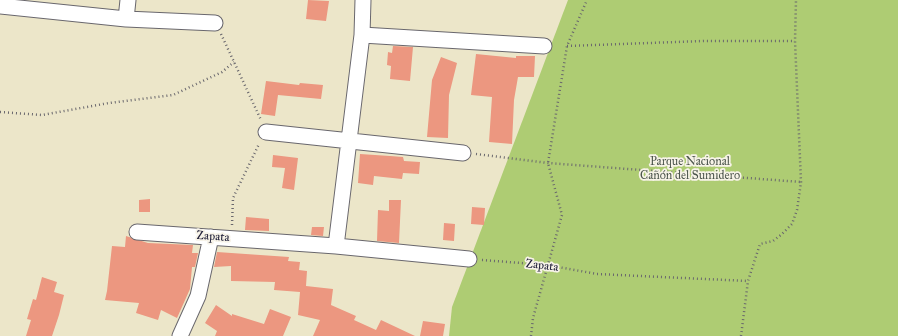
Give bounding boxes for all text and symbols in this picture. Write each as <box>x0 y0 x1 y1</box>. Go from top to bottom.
park label: Parque Nacional Cañón del Sumidero <box>640 155 740 183</box>
street label: Zapata <box>196 229 230 245</box>
street label: Zapata <box>525 257 559 275</box>

